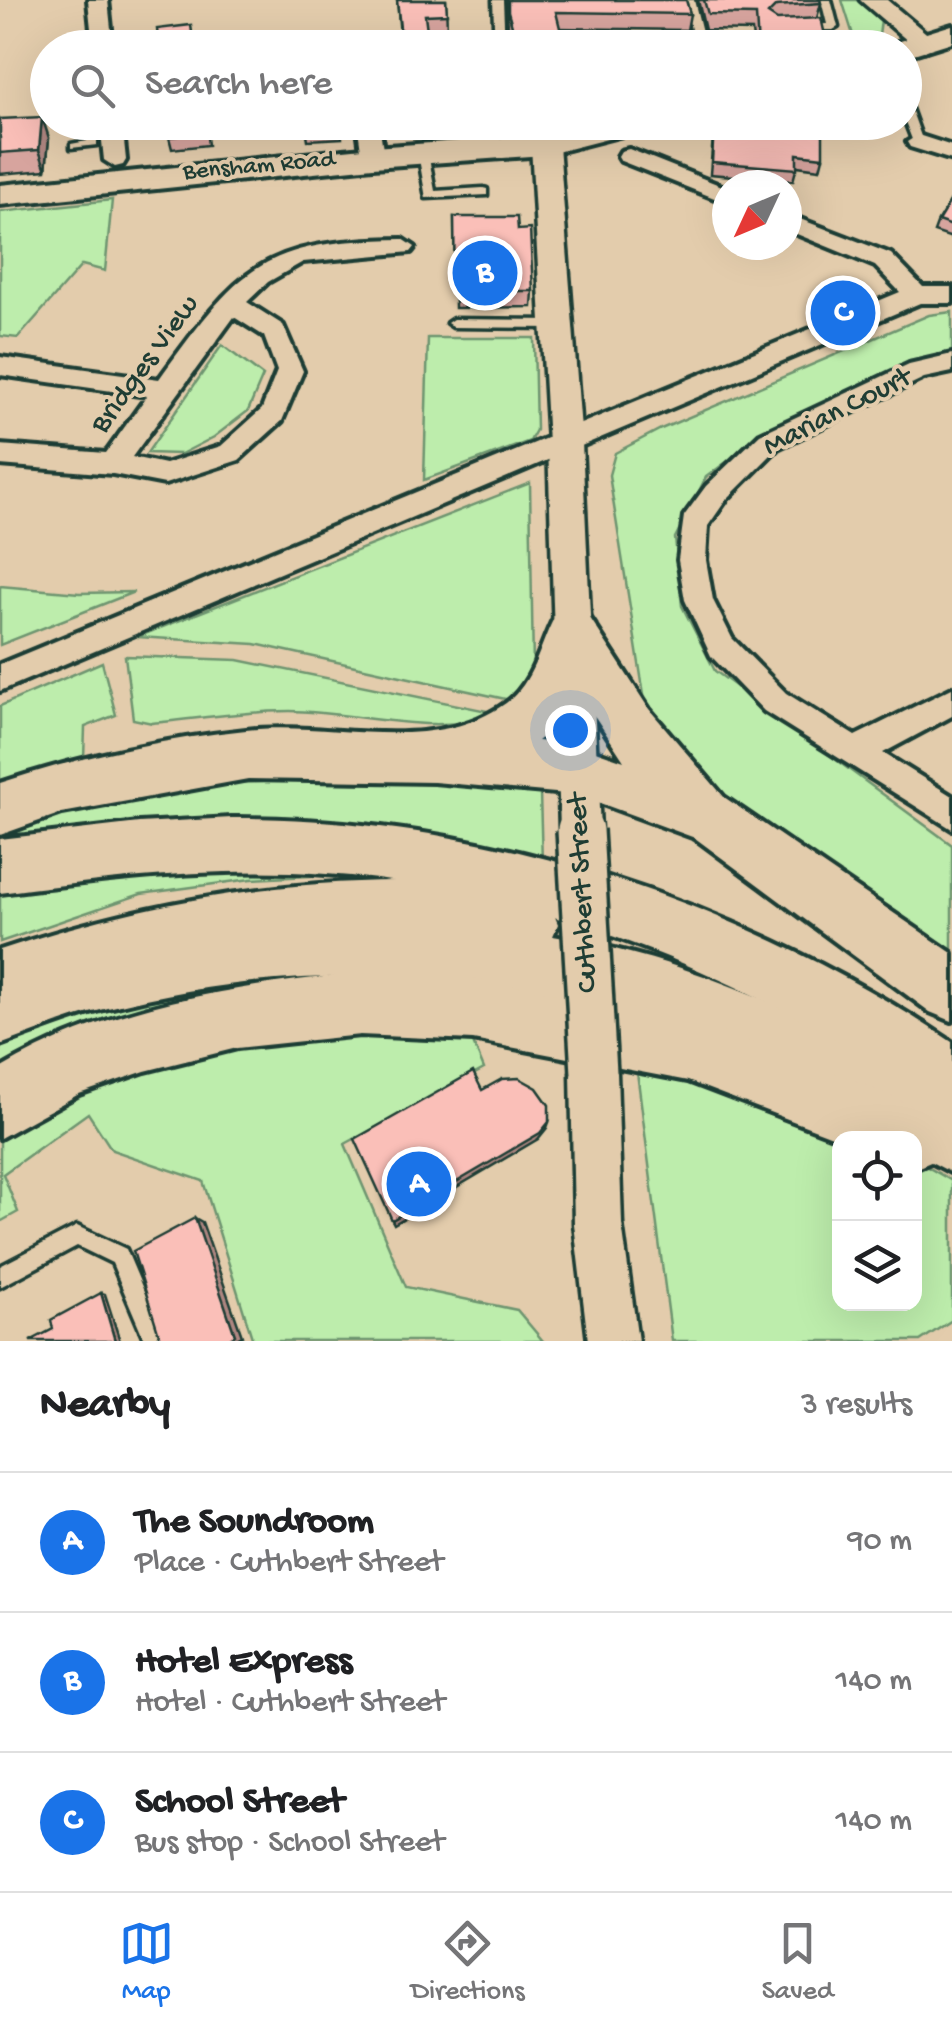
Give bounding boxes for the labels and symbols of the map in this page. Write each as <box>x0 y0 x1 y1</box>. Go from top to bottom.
street label: Bensham Road <box>181 146 338 188</box>
north arrow <box>712 170 802 260</box>
pin: B <box>452 236 518 310</box>
pin: C <box>810 276 876 350</box>
street label: Bridges View <box>83 289 208 442</box>
street label: Marian Court <box>758 360 920 465</box>
your location <box>545 705 596 756</box>
street label: Cuthbert Street <box>561 789 607 994</box>
pin: A <box>386 1146 452 1222</box>

